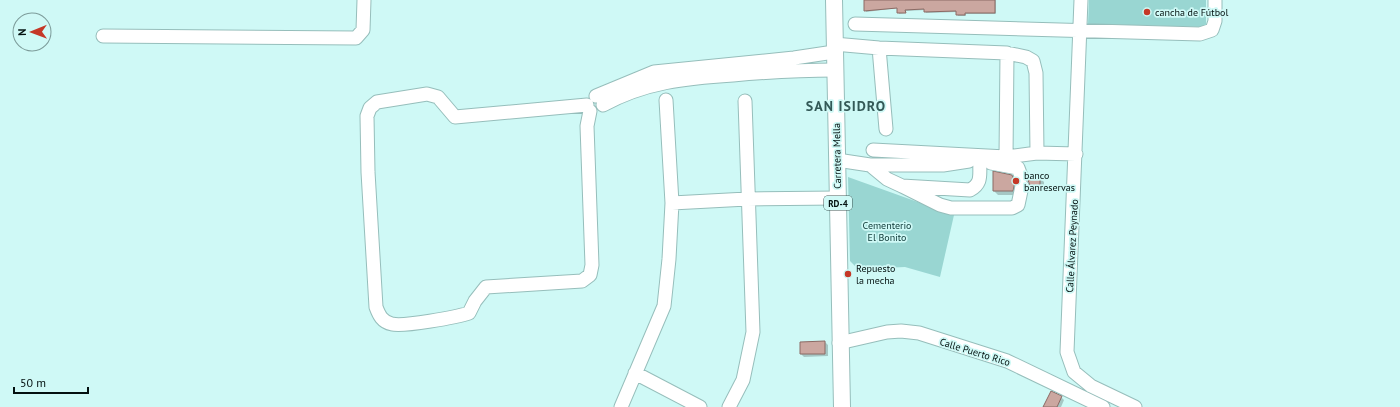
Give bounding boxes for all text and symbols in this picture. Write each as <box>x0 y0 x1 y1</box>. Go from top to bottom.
place label: cancha de Fútbol <box>1155 6 1228 19</box>
marker: cancha de Fútbol <box>1142 7 1152 17</box>
north arrow <box>12 12 52 52</box>
text: N <box>15 28 29 36</box>
district label: SAN ISIDRO <box>806 97 886 115</box>
street label: Carretera Mella <box>830 123 844 189</box>
place label: banco banreservas <box>1024 169 1075 194</box>
marker: banco banreservas <box>1011 176 1021 186</box>
road number: RD-4 <box>824 196 852 210</box>
street label: Calle Álvarez Peynado <box>1063 199 1081 293</box>
park label: Cementerio El Bonito <box>863 219 911 244</box>
place label: Repuesto la mecha <box>856 262 895 287</box>
marker: Repuesto la mecha <box>843 269 853 279</box>
street label: Calle Puerto Rico <box>938 335 1012 369</box>
scale bar <box>14 369 88 395</box>
text: 50 m <box>20 375 46 390</box>

